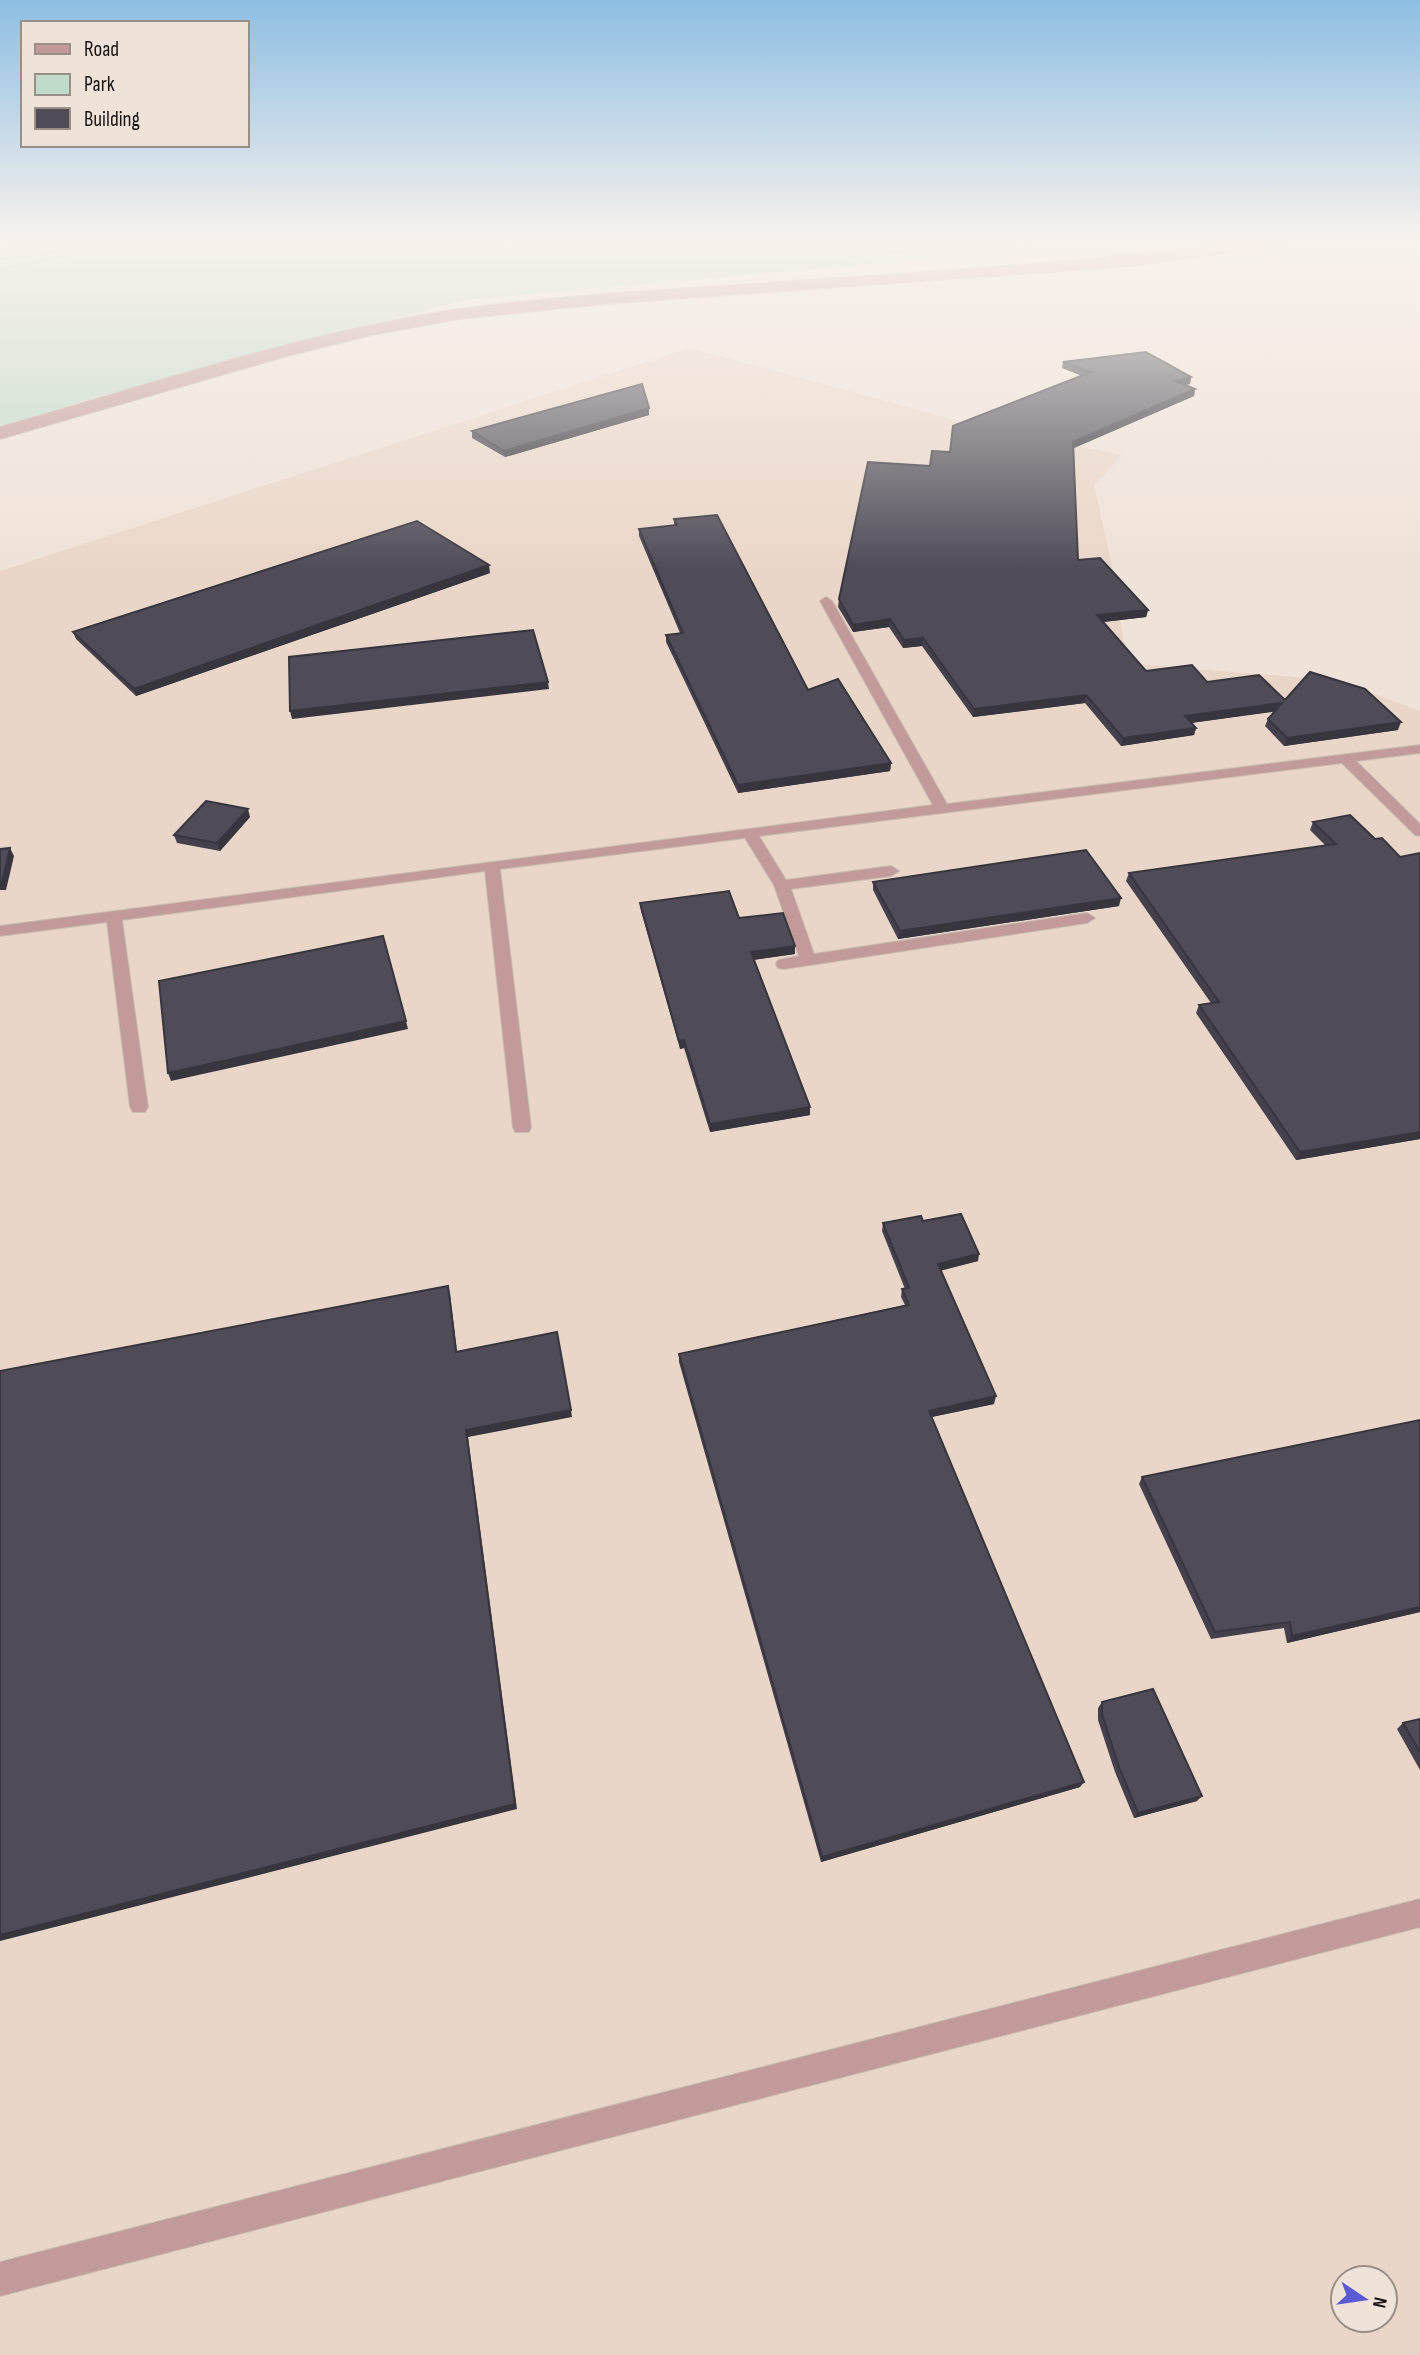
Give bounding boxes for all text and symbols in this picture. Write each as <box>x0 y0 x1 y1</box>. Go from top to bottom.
legend <box>21 21 248 147</box>
text: Road <box>84 37 119 62</box>
text: Park <box>84 72 115 97</box>
text: Building <box>84 107 140 132</box>
north arrow <box>1329 2264 1399 2334</box>
text: N <box>1367 2295 1391 2310</box>

